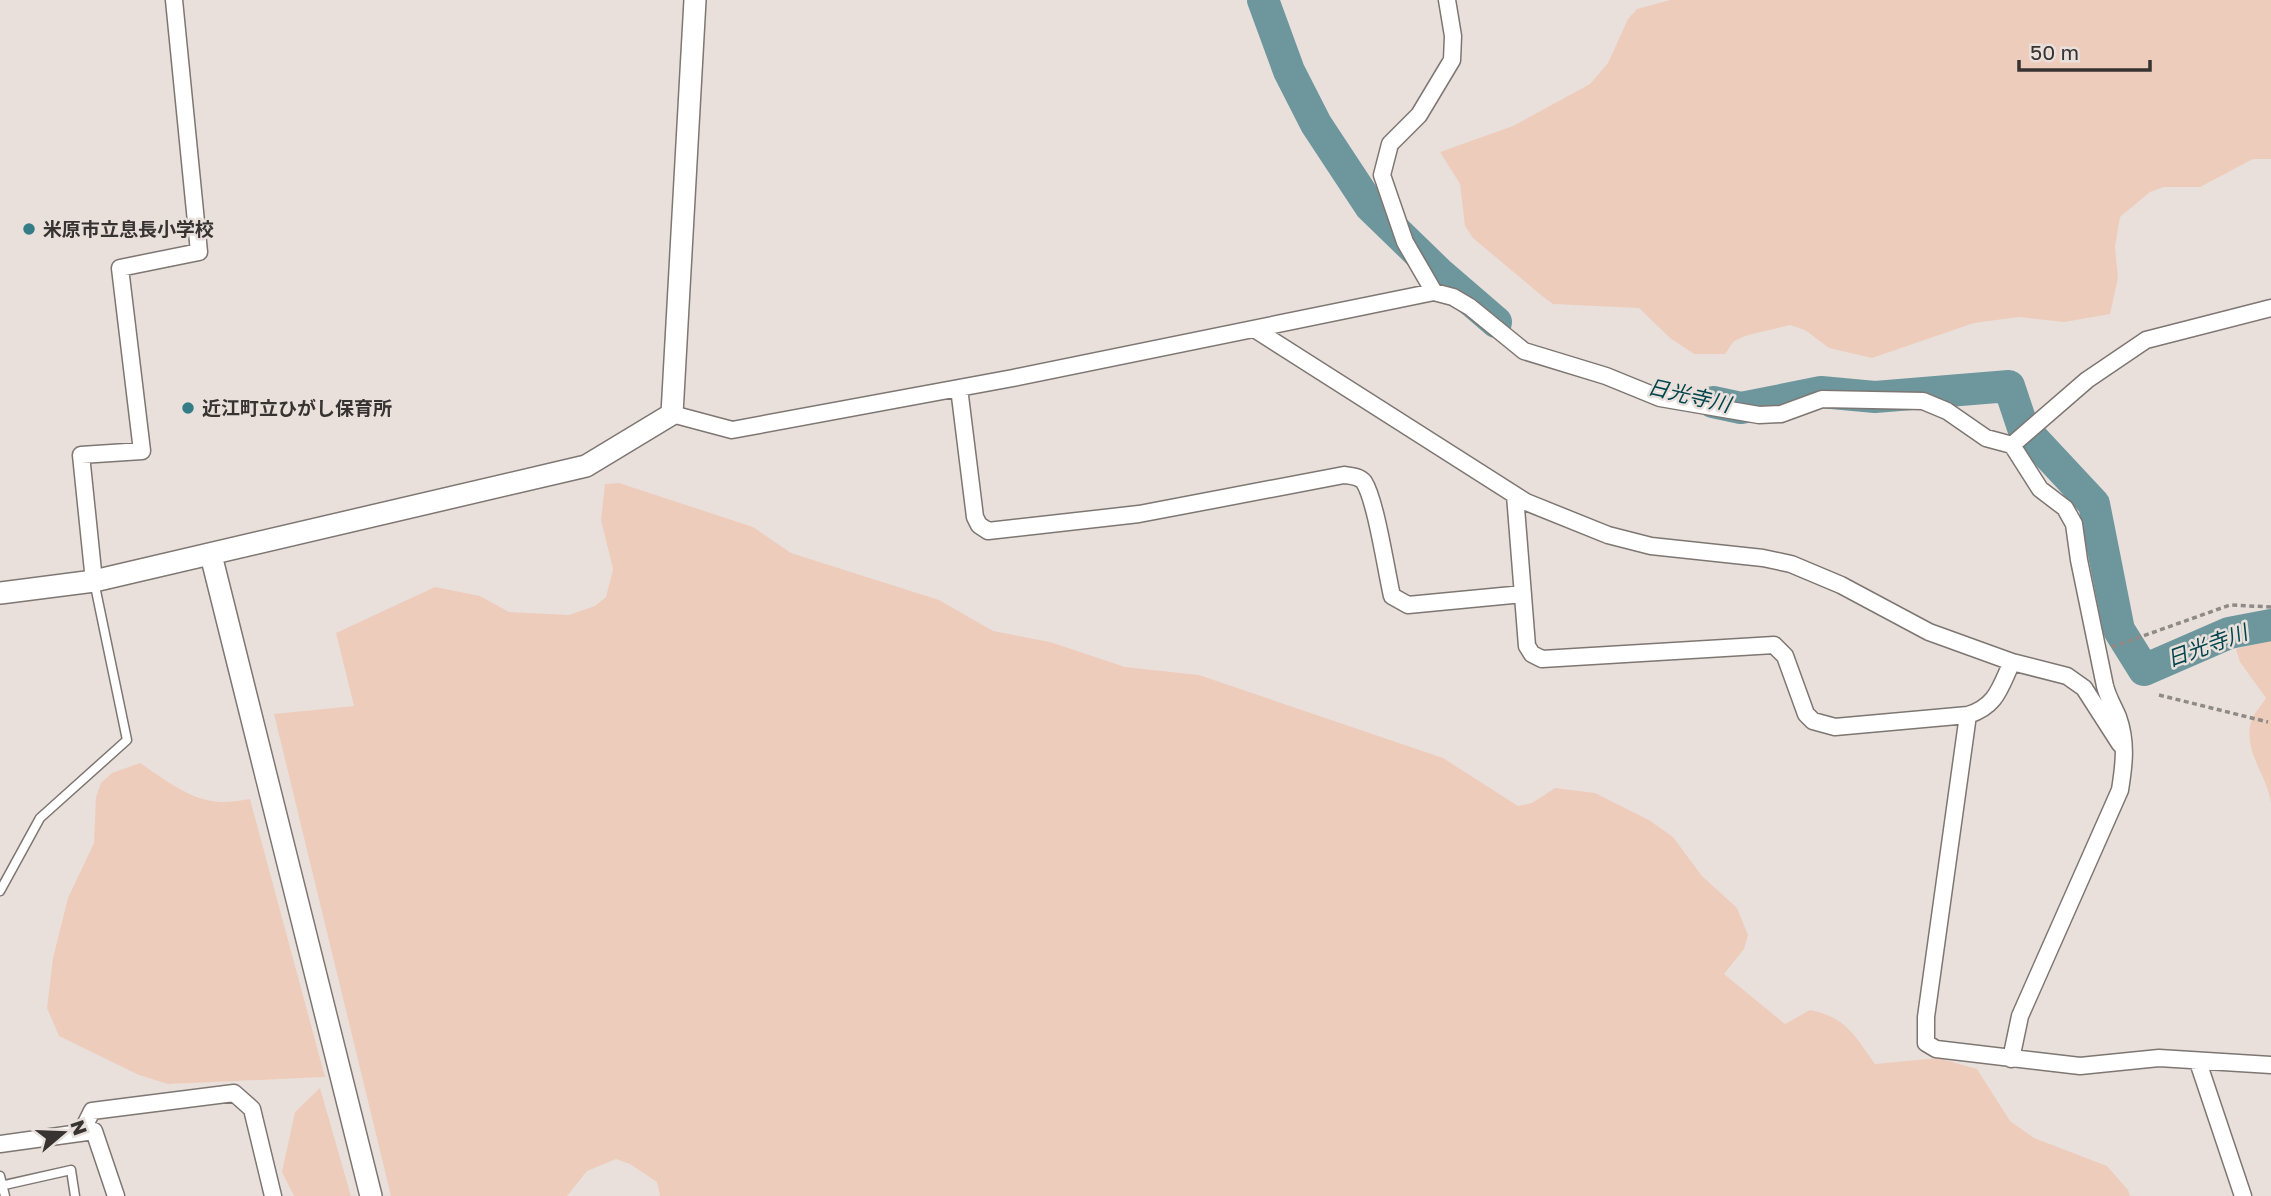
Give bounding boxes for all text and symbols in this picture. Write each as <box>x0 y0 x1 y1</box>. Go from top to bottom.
scale bar <box>2019 28 2150 72</box>
text: 50 m <box>2030 39 2079 65</box>
place label: 米原市立息長小学校 <box>43 217 214 240</box>
marker: 米原市立息長小学校 <box>21 221 37 237</box>
water label: 日光寺川 <box>1645 373 1735 418</box>
place label: 近江町立ひがし保育所 <box>202 396 392 419</box>
marker: 近江町立ひがし保育所 <box>180 400 196 416</box>
water label: 日光寺川 <box>2163 618 2252 672</box>
north arrow <box>28 1098 98 1168</box>
text: N <box>66 1117 93 1138</box>

